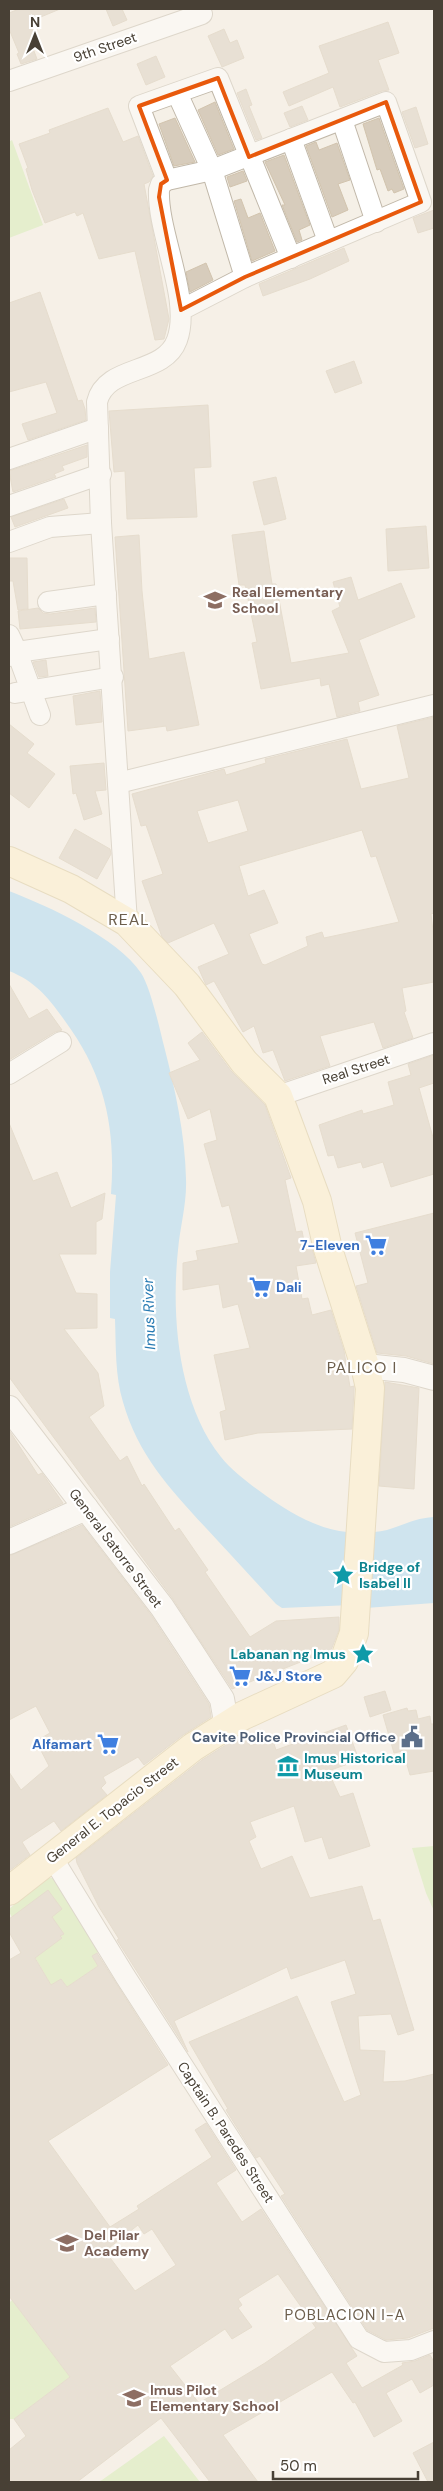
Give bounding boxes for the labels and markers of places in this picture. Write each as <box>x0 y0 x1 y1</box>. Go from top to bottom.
place label: Real Elementary School <box>232 583 344 617</box>
school or university icon: Real Elementary School <box>202 587 228 613</box>
supermarket icon: 7-Eleven <box>363 1232 389 1258</box>
place label: 7-Eleven <box>300 1236 360 1254</box>
supermarket icon: Dali <box>247 1274 273 1300</box>
place label: Dali <box>276 1278 302 1296</box>
place label: Bridge of Isabel II <box>359 1558 420 1592</box>
place icon: Bridge of Isabel II <box>330 1562 356 1588</box>
place icon: Labanan ng Imus <box>350 1641 376 1667</box>
place label: Labanan ng Imus <box>231 1645 346 1663</box>
supermarket icon: J&J Store <box>227 1663 253 1689</box>
place label: J&J Store <box>256 1667 322 1685</box>
public building icon: Cavite Police Provincial Office <box>399 1724 425 1750</box>
place label: Cavite Police Provincial Office <box>192 1728 396 1746</box>
supermarket icon: Alfamart <box>95 1731 121 1757</box>
place label: Alfamart <box>32 1735 92 1753</box>
place label: Imus Historical Museum <box>304 1749 406 1783</box>
museum icon: Imus Historical Museum <box>275 1753 301 1779</box>
place label: Del Pilar Academy <box>84 2226 150 2260</box>
school or university icon: Del Pilar Academy <box>54 2230 80 2256</box>
place label: Imus Pilot Elementary School <box>150 2381 279 2415</box>
school or university icon: Imus Pilot Elementary School <box>121 2385 147 2411</box>

